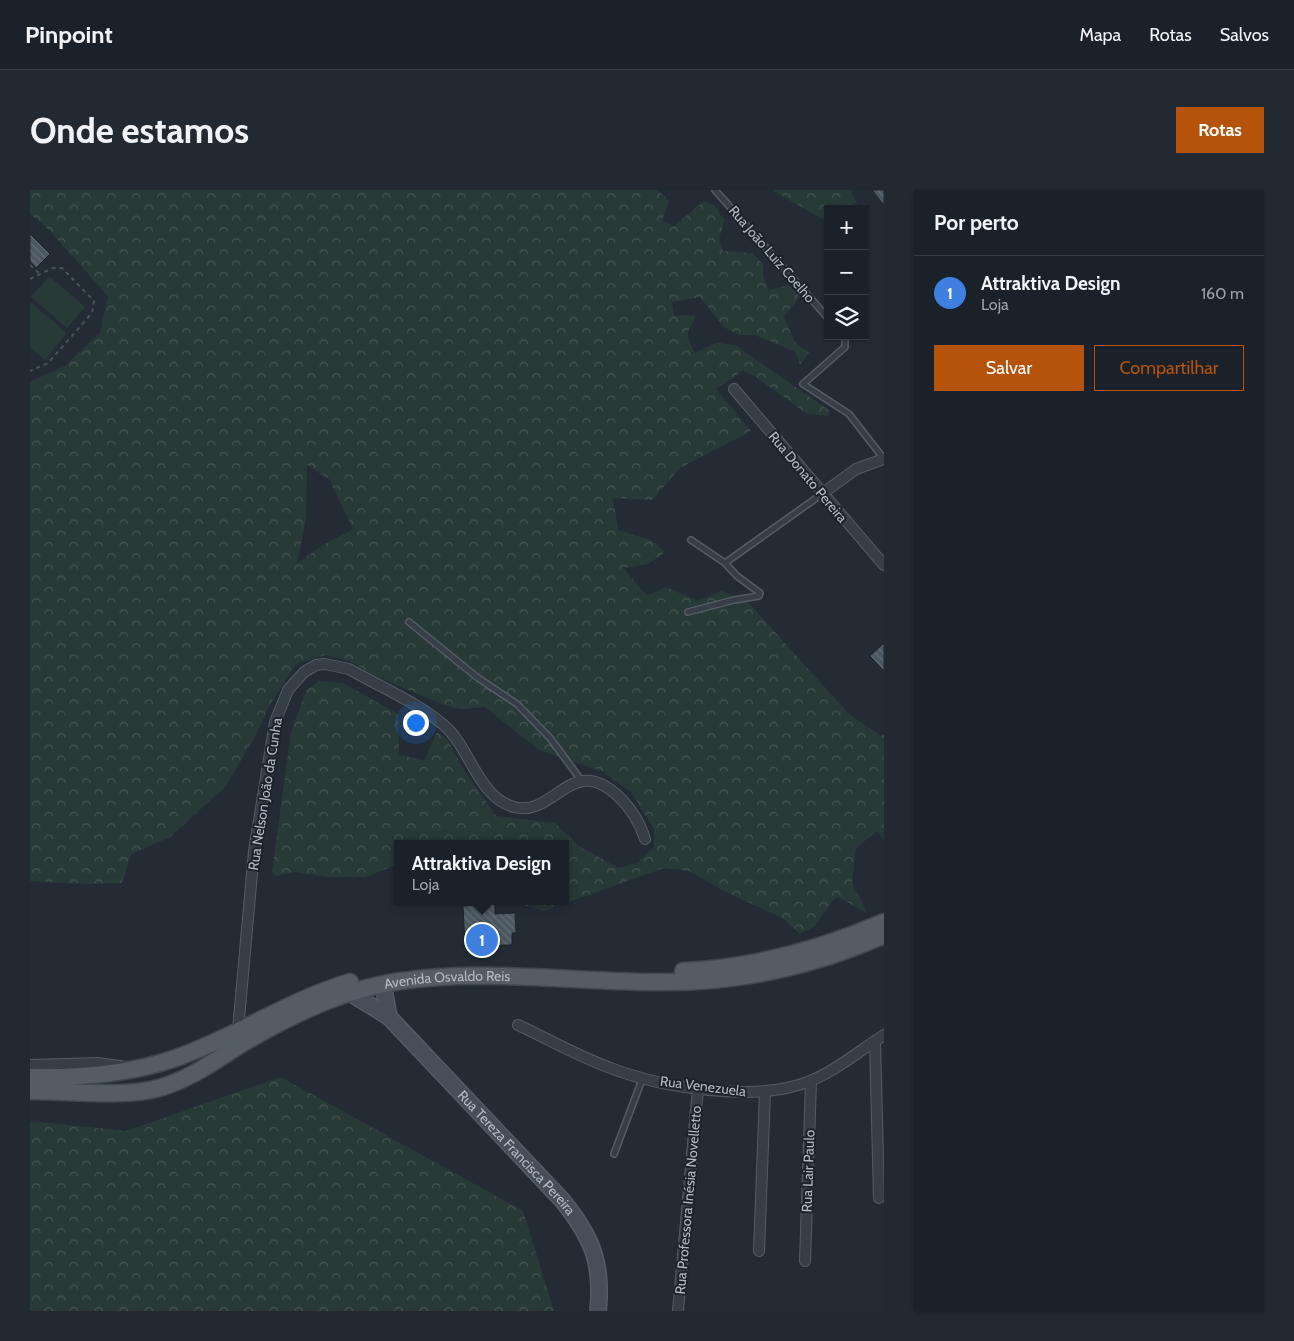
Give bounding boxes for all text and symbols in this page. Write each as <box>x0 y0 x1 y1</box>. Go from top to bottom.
text: Pinpoint <box>25 20 113 49</box>
text: Mapa <box>1079 24 1121 46</box>
text: Rotas <box>1149 24 1192 46</box>
text: Salvos <box>1220 24 1269 46</box>
button: Rotas <box>1176 107 1264 153</box>
text: Onde estamos <box>30 109 249 152</box>
street label: Rua João Luiz Coelho <box>725 202 819 307</box>
map controls <box>824 205 869 340</box>
button: + <box>824 205 869 250</box>
text: Por perto <box>934 210 1019 235</box>
button: − <box>824 250 869 295</box>
text: Attraktiva Design <box>981 272 1120 295</box>
text: 1 <box>947 284 953 303</box>
text: 160 m <box>1201 284 1244 303</box>
button: layers <box>824 295 869 340</box>
text: Loja <box>981 295 1009 314</box>
button: Salvar <box>934 345 1084 391</box>
button: Compartilhar <box>1094 345 1244 391</box>
street label: Rua Donato Pereira <box>765 428 852 527</box>
your location <box>403 710 429 736</box>
street label: Rua Nelson João da Cunha <box>244 716 286 872</box>
popup <box>394 840 569 905</box>
text: Attraktiva Design <box>412 852 551 875</box>
text: Loja <box>412 875 440 894</box>
pin: 1 <box>466 921 498 959</box>
street label: Avenida Osvaldo Reis <box>382 967 511 993</box>
street label: Rua Venezuela <box>659 1072 747 1100</box>
street label: Rua Tereza Francisca Pereira <box>454 1086 580 1219</box>
street label: Rua Professora Inésia Novelletto <box>671 1105 705 1295</box>
street label: Rua Lair Paulo <box>798 1129 818 1213</box>

